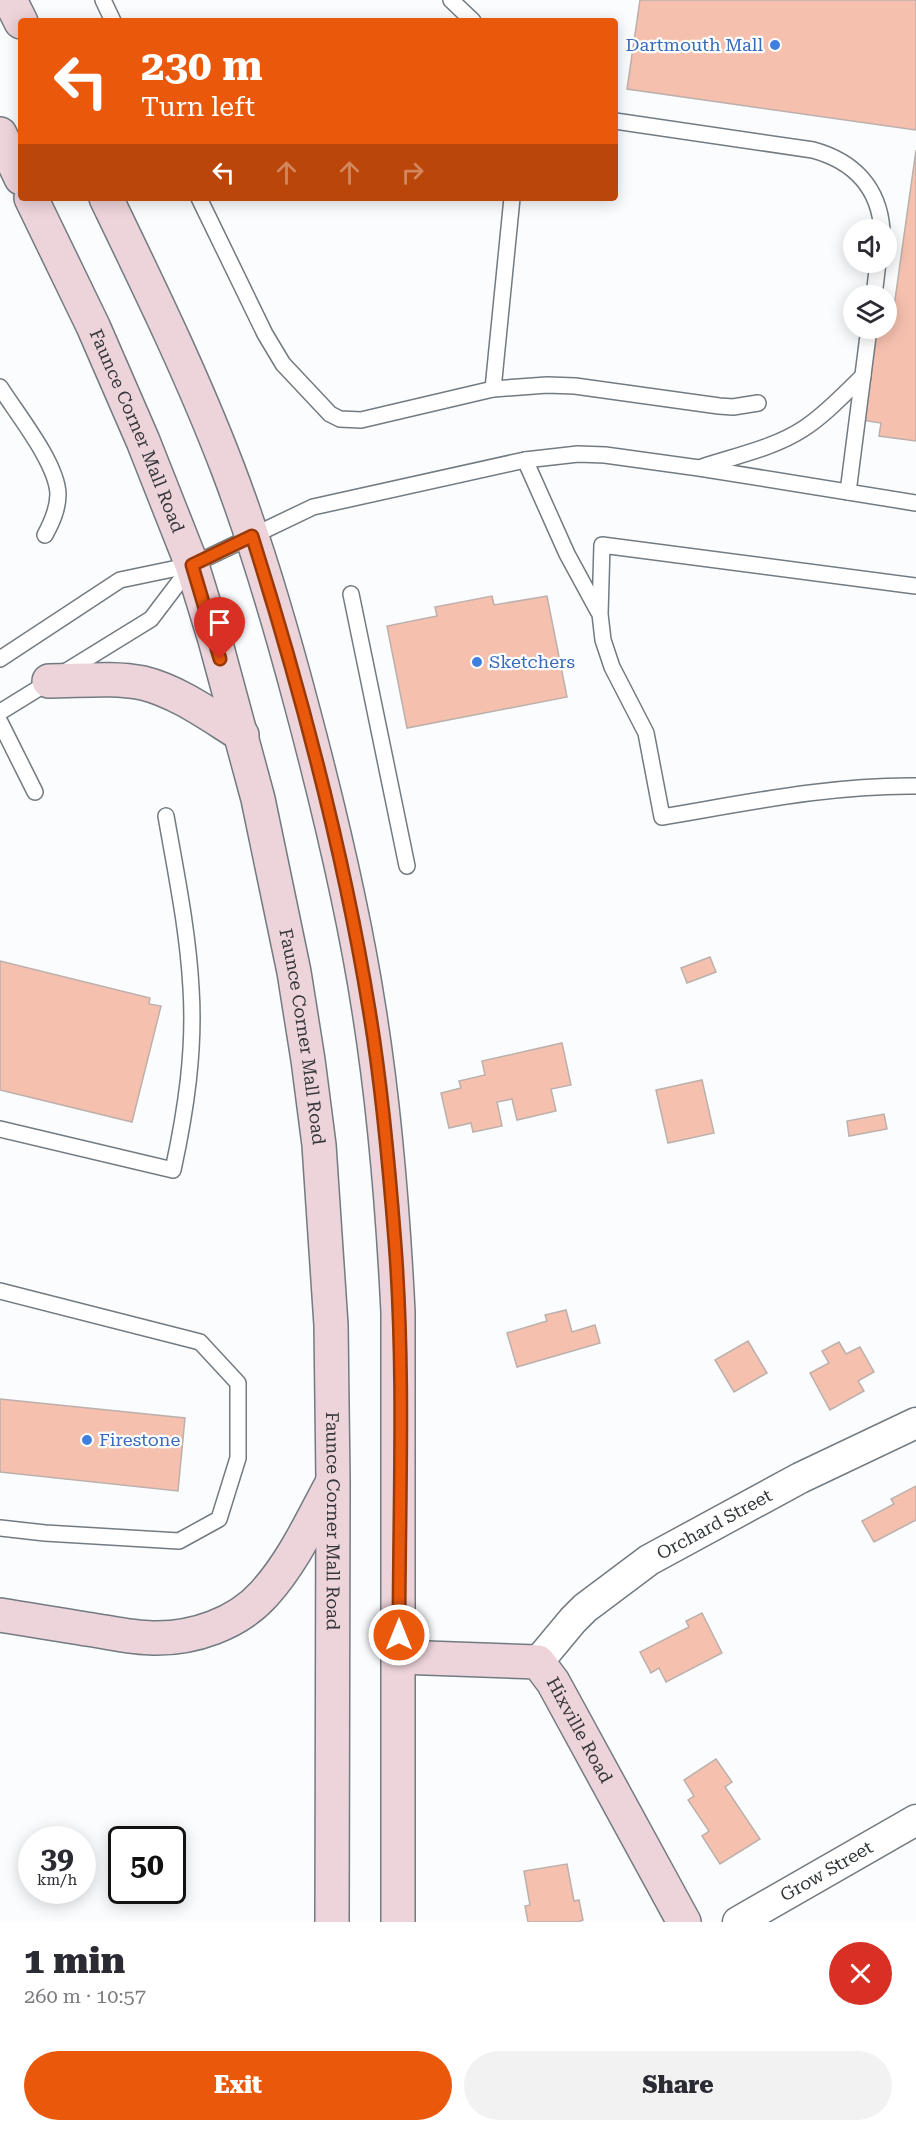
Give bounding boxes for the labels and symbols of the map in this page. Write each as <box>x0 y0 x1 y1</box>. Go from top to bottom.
place label: Dartmouth Mall <box>625 34 763 55</box>
marker: Dartmouth Mall <box>768 38 782 52</box>
street label: Faunce Corner Mall Road <box>86 326 189 536</box>
pin <box>194 597 245 659</box>
place label: Sketchers <box>489 651 575 672</box>
marker: Sketchers <box>470 655 484 669</box>
street label: Faunce Corner Mall Road <box>275 927 330 1146</box>
street label: Faunce Corner Mall Road <box>322 1412 344 1631</box>
place label: Firestone <box>99 1429 180 1450</box>
marker: Firestone <box>80 1433 94 1447</box>
street label: Orchard Street <box>653 1484 776 1564</box>
position arrow <box>367 1603 431 1667</box>
street label: Hixville Road <box>542 1673 617 1787</box>
speed limit sign: 50 <box>108 1826 186 1904</box>
street label: Grow Street <box>776 1836 876 1906</box>

